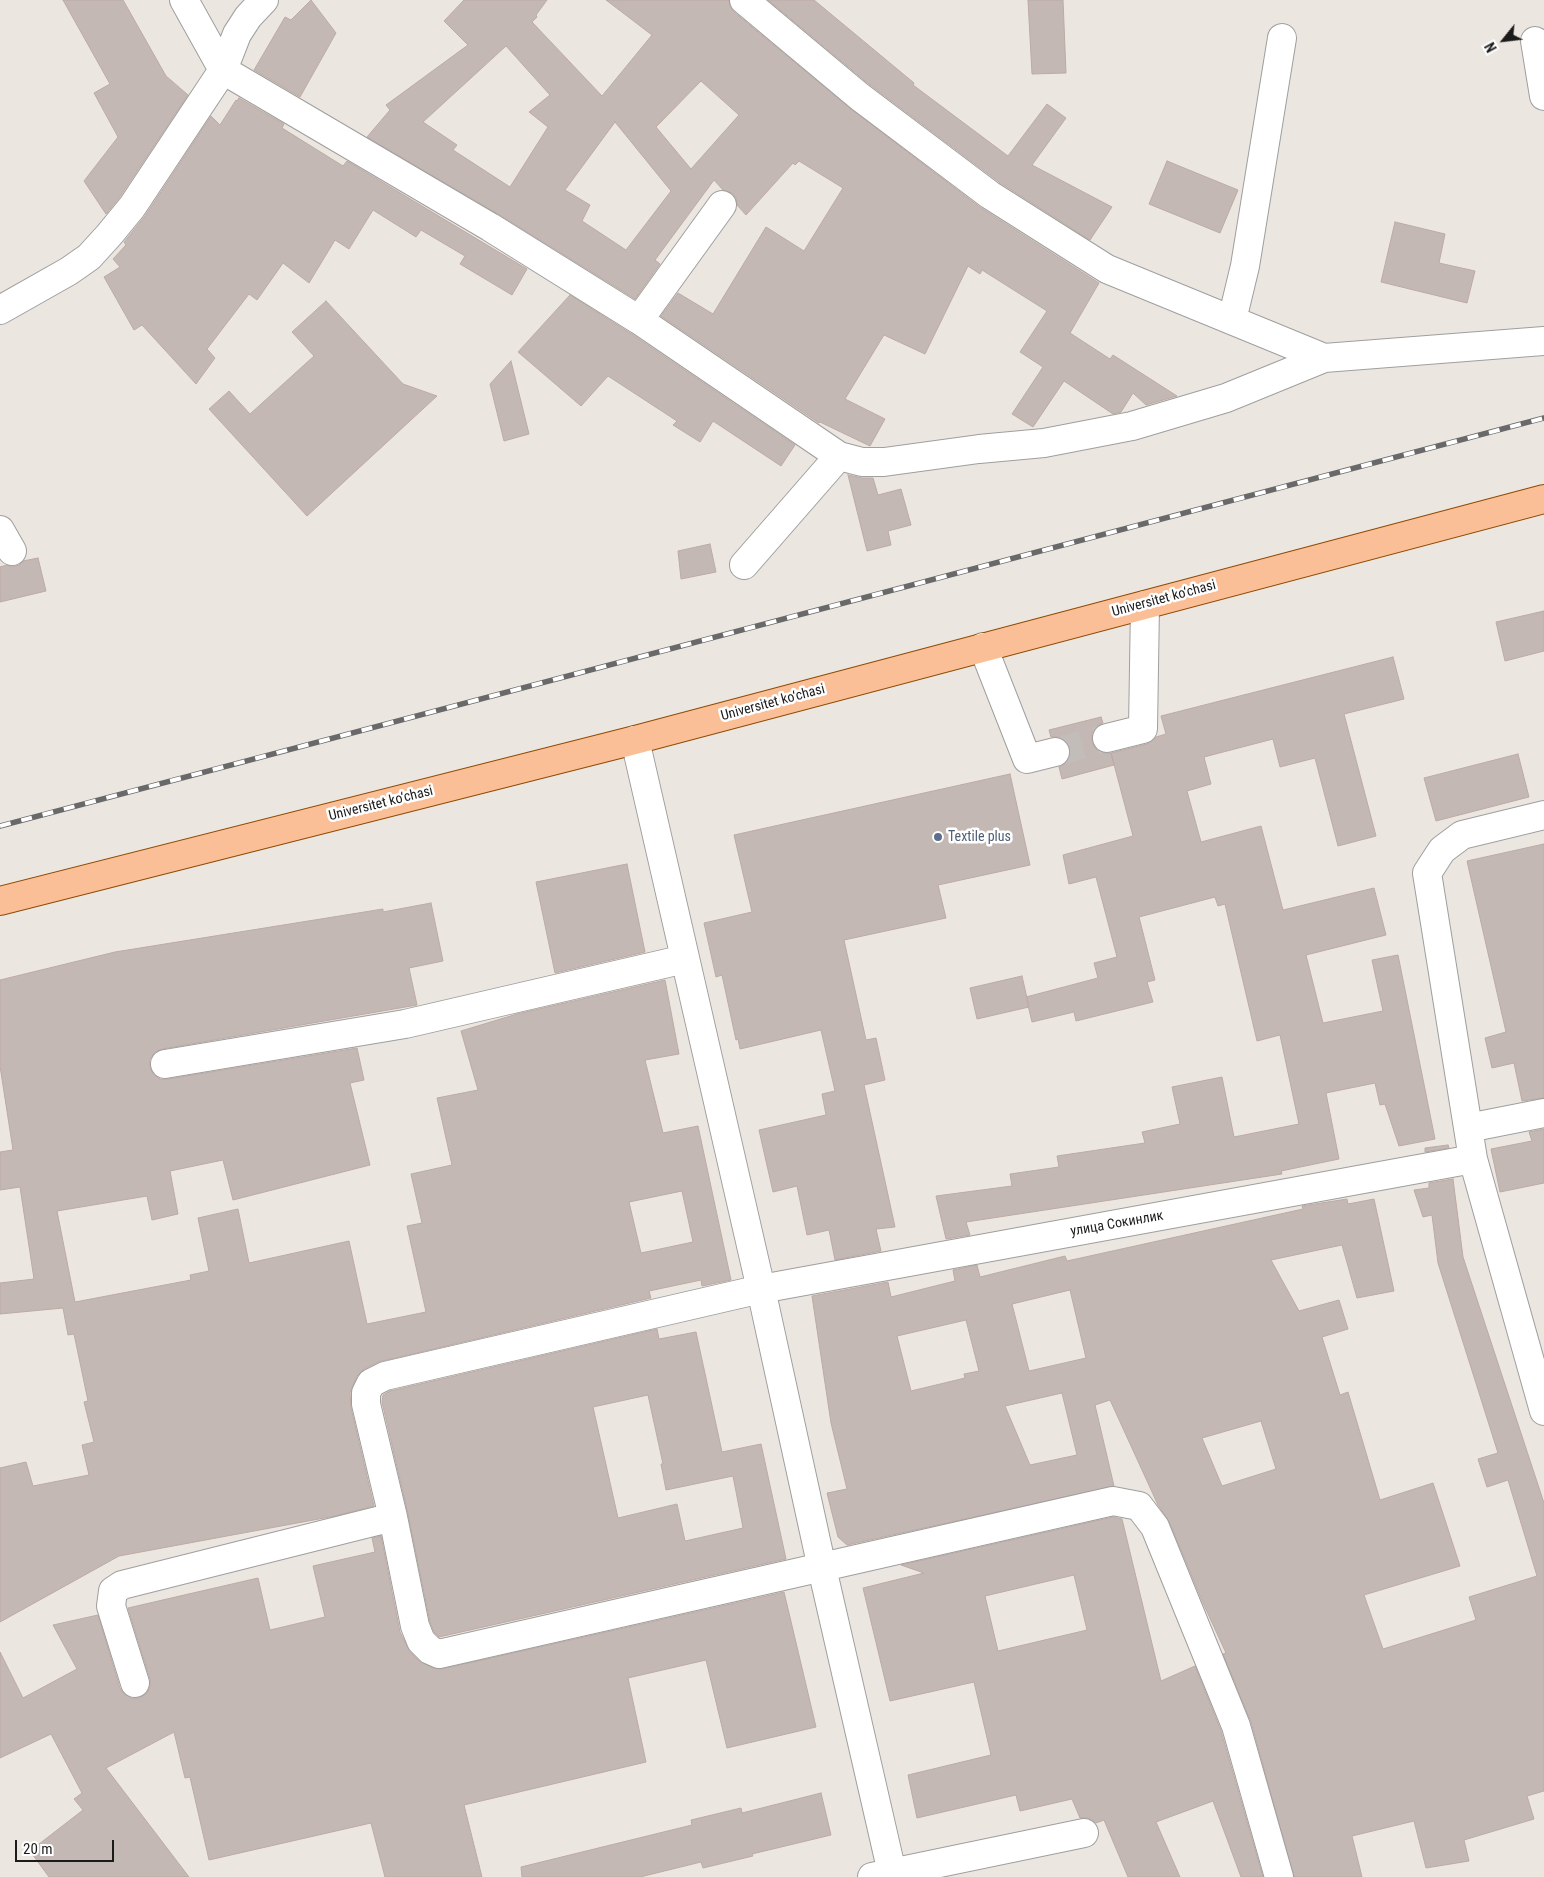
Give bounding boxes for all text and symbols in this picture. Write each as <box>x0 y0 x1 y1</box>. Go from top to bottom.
north arrow <box>1479 15 1529 65</box>
text: N <box>1482 40 1500 55</box>
street label: Universitet kо‘chasi <box>1110 577 1218 621</box>
street label: Universitet kо‘chasi <box>719 681 827 725</box>
street label: Universitet kо‘chasi <box>327 783 435 825</box>
place label: Textile plus <box>948 829 1011 845</box>
marker: Textile plus <box>932 831 944 843</box>
street label: улица Сокинлик <box>1069 1208 1165 1240</box>
scale bar <box>18 1830 116 1862</box>
text: 20 m <box>23 1840 53 1858</box>

